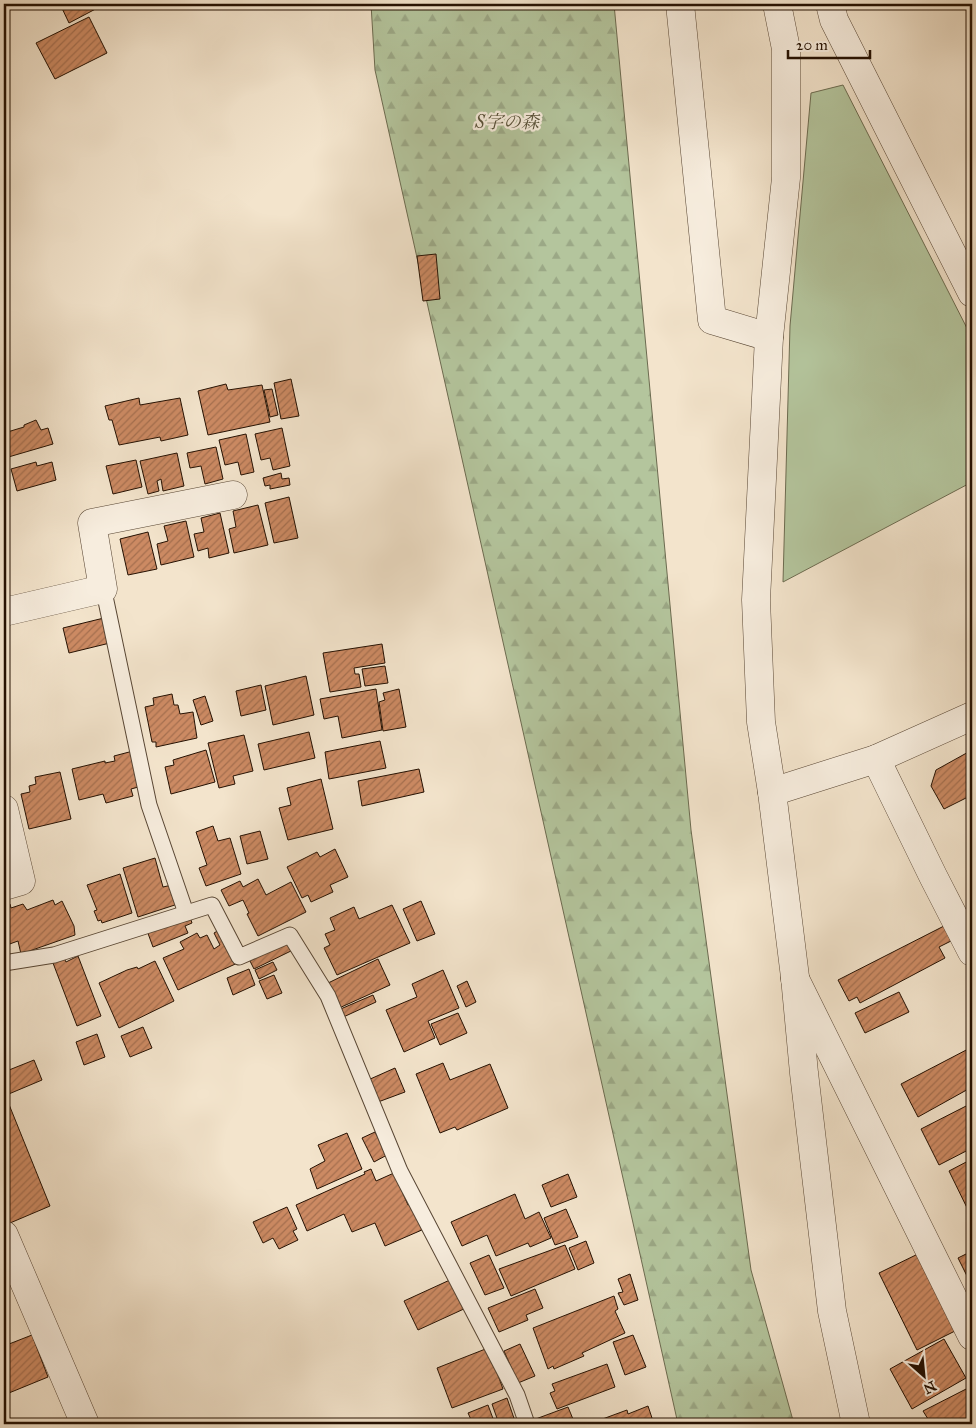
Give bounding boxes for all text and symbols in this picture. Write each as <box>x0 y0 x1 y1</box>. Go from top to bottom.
scale bar <box>788 28 871 60</box>
text: 20 m <box>796 36 828 54</box>
park label: S字の森 <box>474 111 541 133</box>
north arrow <box>898 1350 948 1400</box>
text: N <box>920 1377 939 1397</box>

